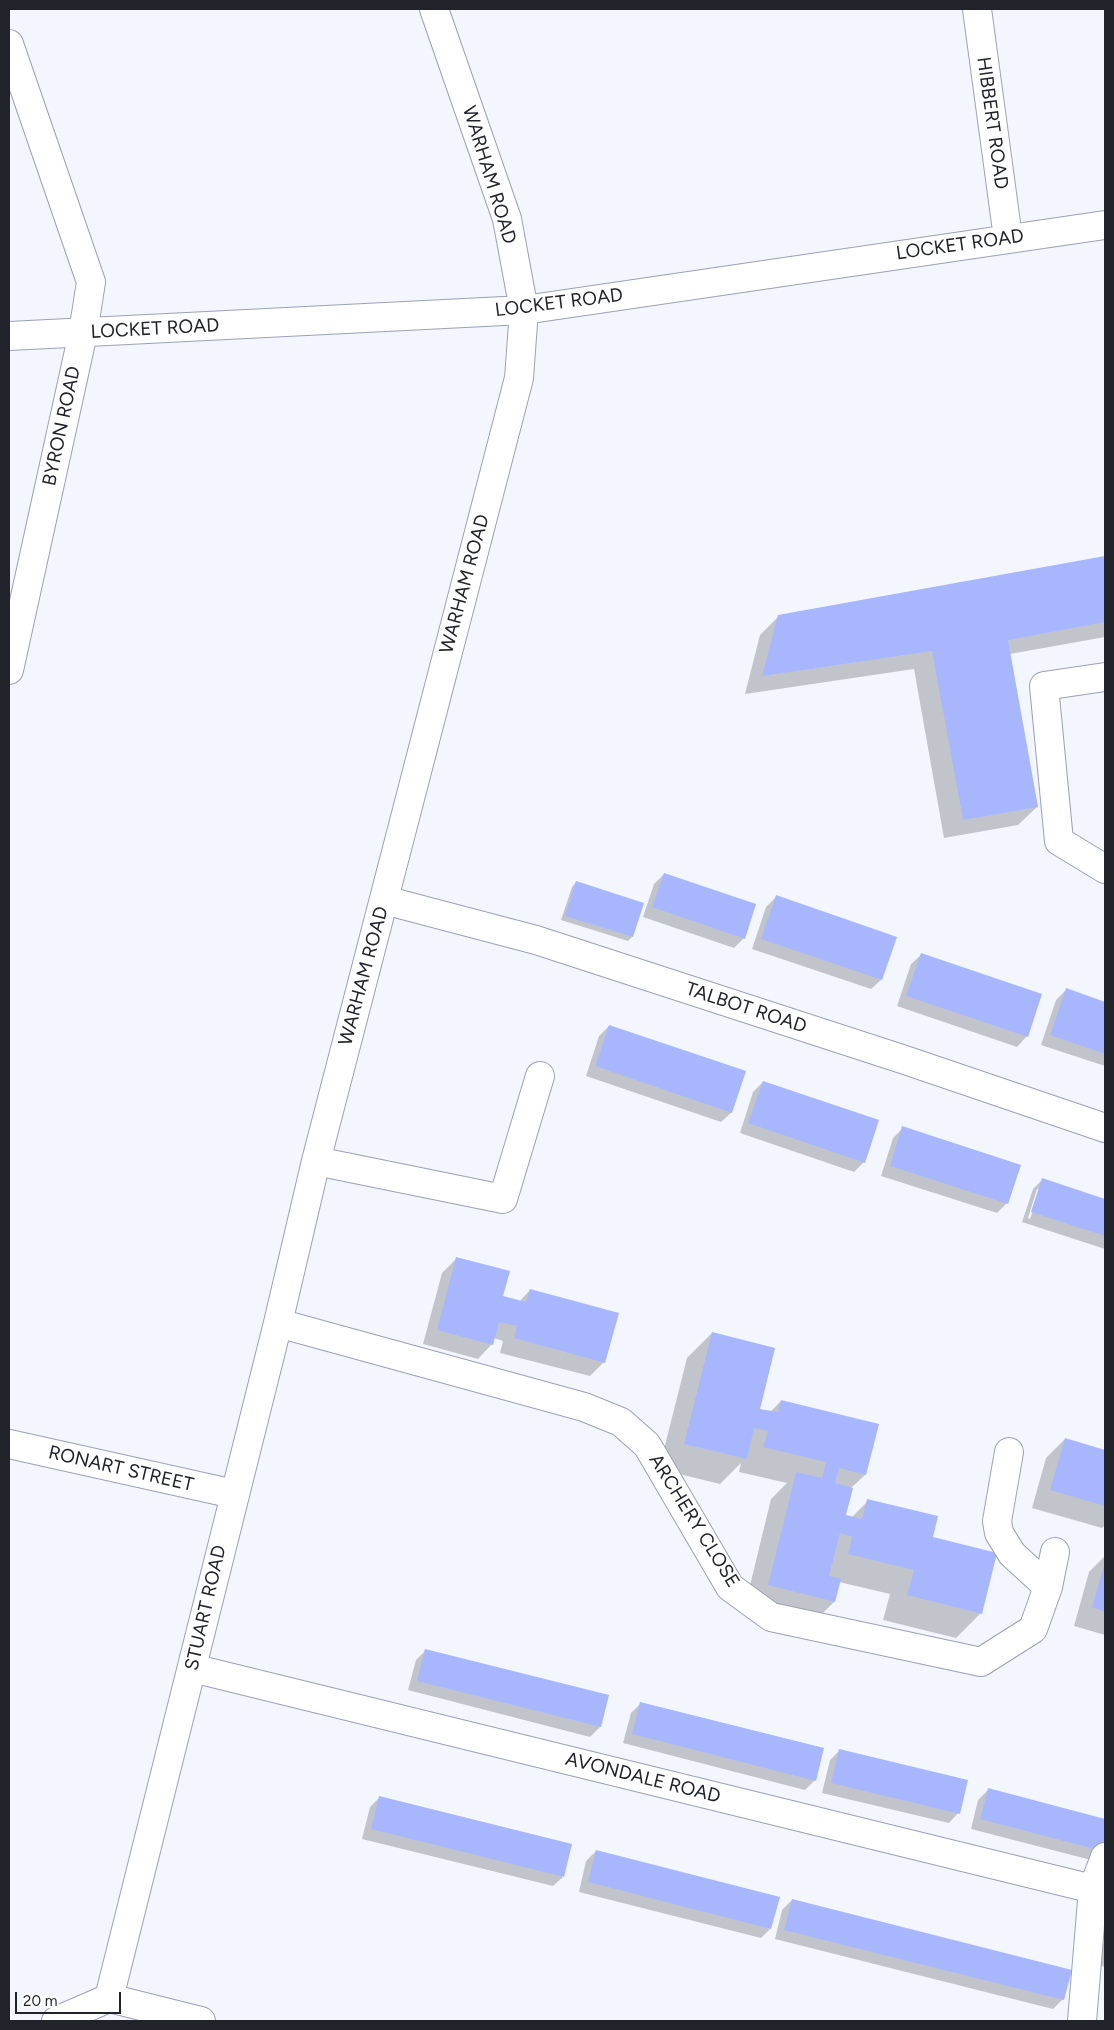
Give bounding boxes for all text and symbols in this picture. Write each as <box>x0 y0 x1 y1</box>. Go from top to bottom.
street label: HIBBERT ROAD <box>971 55 1013 191</box>
street label: WARHAM ROAD <box>457 103 521 247</box>
street label: LOCKET ROAD <box>895 225 1025 265</box>
street label: LOCKET ROAD <box>494 284 624 322</box>
street label: LOCKET ROAD <box>90 314 220 344</box>
street label: BYRON ROAD <box>38 364 86 488</box>
street label: WARHAM ROAD <box>436 512 494 656</box>
street label: WARHAM ROAD <box>335 904 393 1048</box>
street label: TALBOT ROAD <box>683 978 809 1038</box>
street label: RONART STREET <box>46 1441 196 1497</box>
street label: ARCHERY CLOSE <box>644 1450 744 1592</box>
street label: STUART ROAD <box>180 1543 232 1673</box>
street label: AVONDALE ROAD <box>563 1748 723 1808</box>
scale bar <box>18 1982 124 2014</box>
text: 20 m <box>23 1992 57 2010</box>

